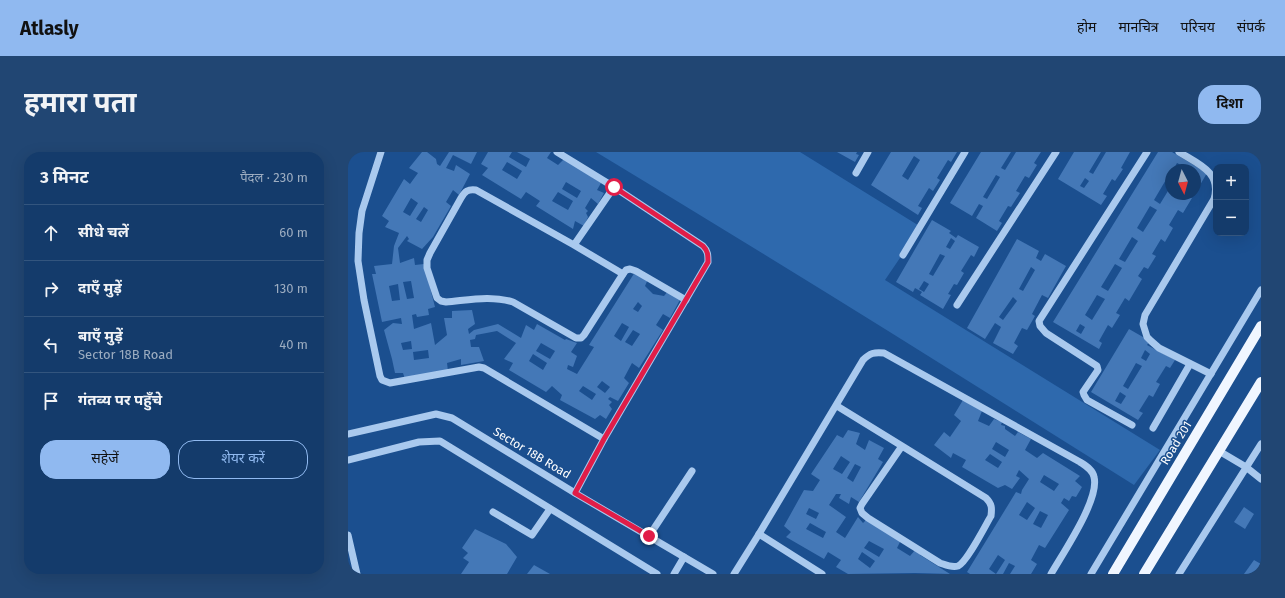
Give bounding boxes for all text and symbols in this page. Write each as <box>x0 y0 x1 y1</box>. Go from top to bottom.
text: Atlasly <box>20 17 79 40</box>
text: होम <box>1077 19 1096 36</box>
text: मानचित्र <box>1118 19 1159 36</box>
text: परिचय <box>1181 19 1215 36</box>
text: संपर्क <box>1237 19 1265 36</box>
button: दिशा <box>1198 85 1261 124</box>
text: हमारा पता <box>24 86 136 119</box>
north arrow <box>1165 164 1201 200</box>
map controls <box>1213 164 1249 236</box>
button: + <box>1213 164 1249 200</box>
text: 3 मिनट <box>40 167 89 188</box>
text: पैदल · 230 m <box>240 170 308 185</box>
route start <box>605 178 623 196</box>
button: − <box>1213 200 1249 236</box>
icon: ahead <box>40 222 62 244</box>
text: सीधे चलें <box>78 223 129 241</box>
text: 60 m <box>279 225 308 240</box>
icon: right <box>40 278 62 300</box>
text: दाएँ मुड़ें <box>78 279 122 297</box>
text: 130 m <box>274 281 308 296</box>
text: बाएँ मुड़ें <box>78 327 123 345</box>
icon: left <box>40 334 62 356</box>
text: 40 m <box>279 337 308 352</box>
text: Sector 18B Road <box>78 347 173 362</box>
icon: arrive <box>40 390 62 412</box>
text: गंतव्य पर पहुँचे <box>78 391 162 409</box>
street label: Road 201 <box>1158 419 1194 467</box>
street label: Sector 18B Road <box>491 424 573 482</box>
button: सहेजें <box>40 440 170 479</box>
button: शेयर करें <box>178 440 308 479</box>
route end <box>640 527 658 545</box>

